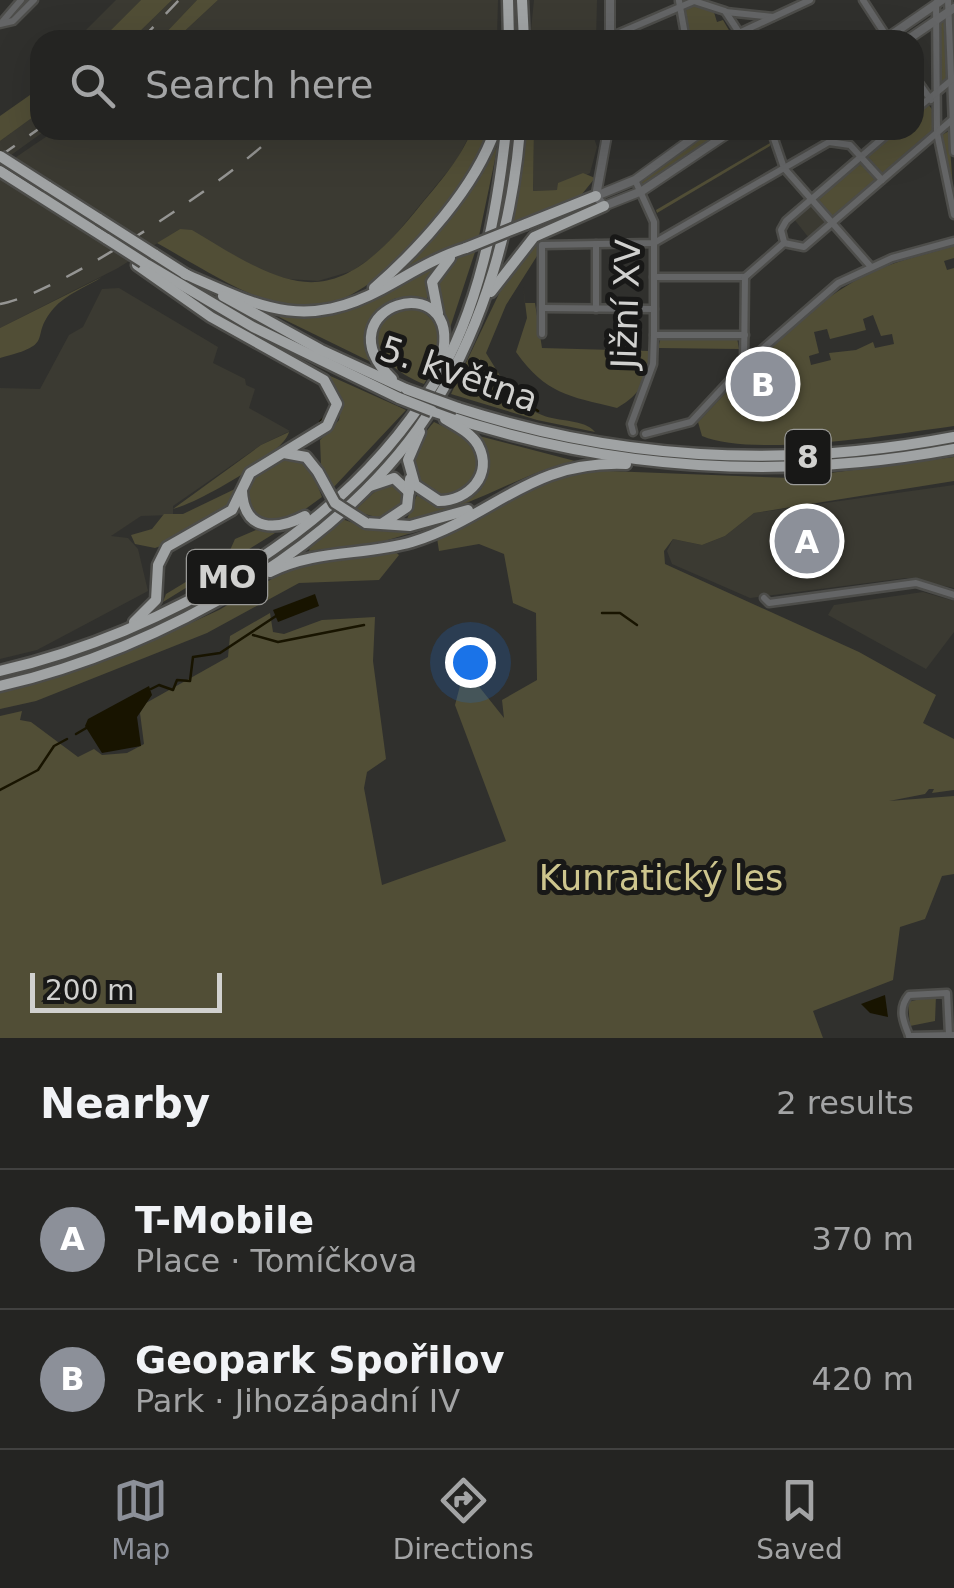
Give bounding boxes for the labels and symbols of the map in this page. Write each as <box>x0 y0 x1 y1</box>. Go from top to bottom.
street label: Jižní XV <box>604 239 648 371</box>
street label: 5. května <box>375 328 543 420</box>
pin: B <box>730 346 796 422</box>
road number: 8 <box>786 430 830 484</box>
pin: A <box>774 504 840 578</box>
road number: MO <box>187 550 267 604</box>
your location <box>445 637 496 688</box>
park label: Kunratický les <box>539 858 783 898</box>
scale bar <box>30 968 222 1013</box>

